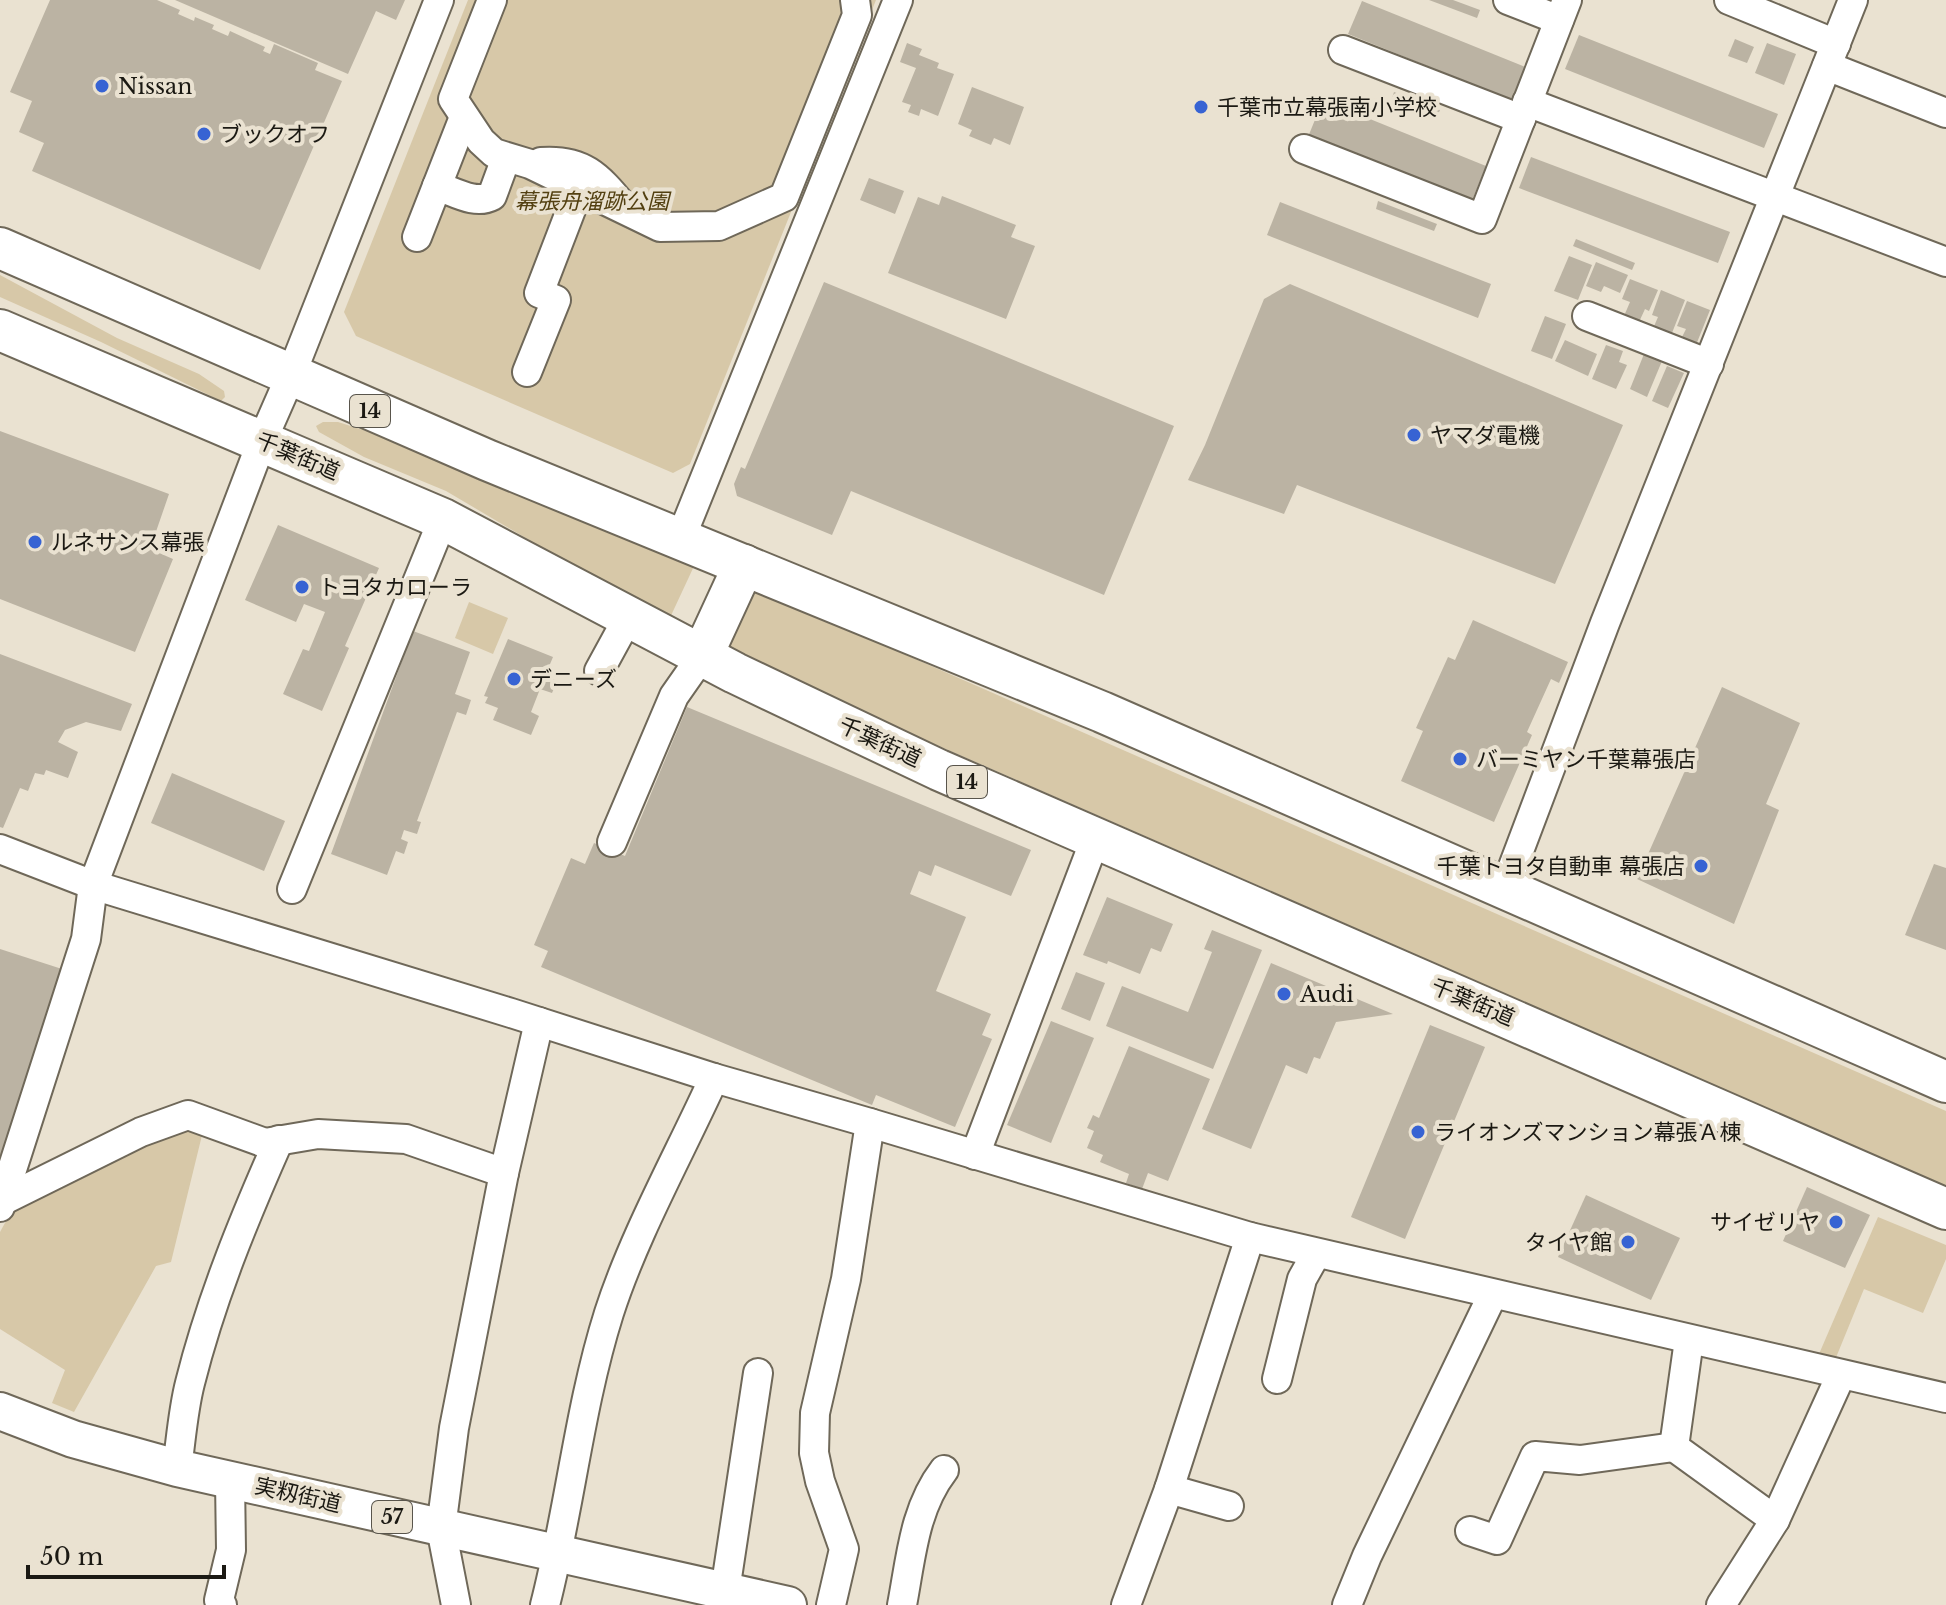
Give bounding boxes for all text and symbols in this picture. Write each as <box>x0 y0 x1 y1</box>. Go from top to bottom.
place label: Nissan <box>118 73 192 100</box>
marker: Nissan <box>93 77 111 95</box>
place label: 千葉市立幕張南小学校 <box>1217 94 1437 121</box>
marker: 千葉市立幕張南小学校 <box>1192 98 1210 116</box>
place label: ブックオフ <box>220 121 330 148</box>
marker: ブックオフ <box>195 125 213 143</box>
park label: 幕張舟溜跡公園 <box>515 188 672 215</box>
road number: 14 <box>350 395 390 427</box>
place label: ヤマダ電機 <box>1430 422 1540 449</box>
street label: 千葉街道 <box>252 426 344 486</box>
marker: ヤマダ電機 <box>1405 426 1423 444</box>
place label: ルネサンス幕張 <box>51 529 205 556</box>
marker: ルネサンス幕張 <box>26 533 44 551</box>
place label: トヨタカローラ <box>318 574 472 601</box>
marker: トヨタカローラ <box>293 578 311 596</box>
place label: デニーズ <box>530 666 617 693</box>
marker: デニーズ <box>505 670 523 688</box>
street label: 千葉街道 <box>834 711 926 773</box>
place label: バーミヤン千葉幕張店 <box>1476 746 1696 773</box>
marker: バーミヤン千葉幕張店 <box>1451 750 1469 768</box>
road number: 14 <box>947 766 987 798</box>
place label: 千葉トヨタ自動車 幕張店 <box>1437 853 1685 880</box>
marker: 千葉トヨタ自動車 幕張店 <box>1692 857 1710 875</box>
street label: 千葉街道 <box>1427 972 1519 1032</box>
place label: Audi <box>1299 981 1354 1008</box>
marker: Audi <box>1275 985 1293 1003</box>
place label: ライオンズマンション幕張Ａ棟 <box>1434 1119 1742 1146</box>
marker: ライオンズマンション幕張Ａ棟 <box>1409 1123 1427 1141</box>
place label: サイゼリヤ <box>1710 1209 1820 1236</box>
marker: サイゼリヤ <box>1827 1213 1845 1231</box>
place label: タイヤ館 <box>1525 1229 1612 1256</box>
marker: タイヤ館 <box>1619 1233 1637 1251</box>
street label: 実籾街道 <box>252 1472 344 1518</box>
road number: 57 <box>372 1501 412 1533</box>
scale bar <box>28 1529 224 1579</box>
text: 50 m <box>40 1542 104 1571</box>

